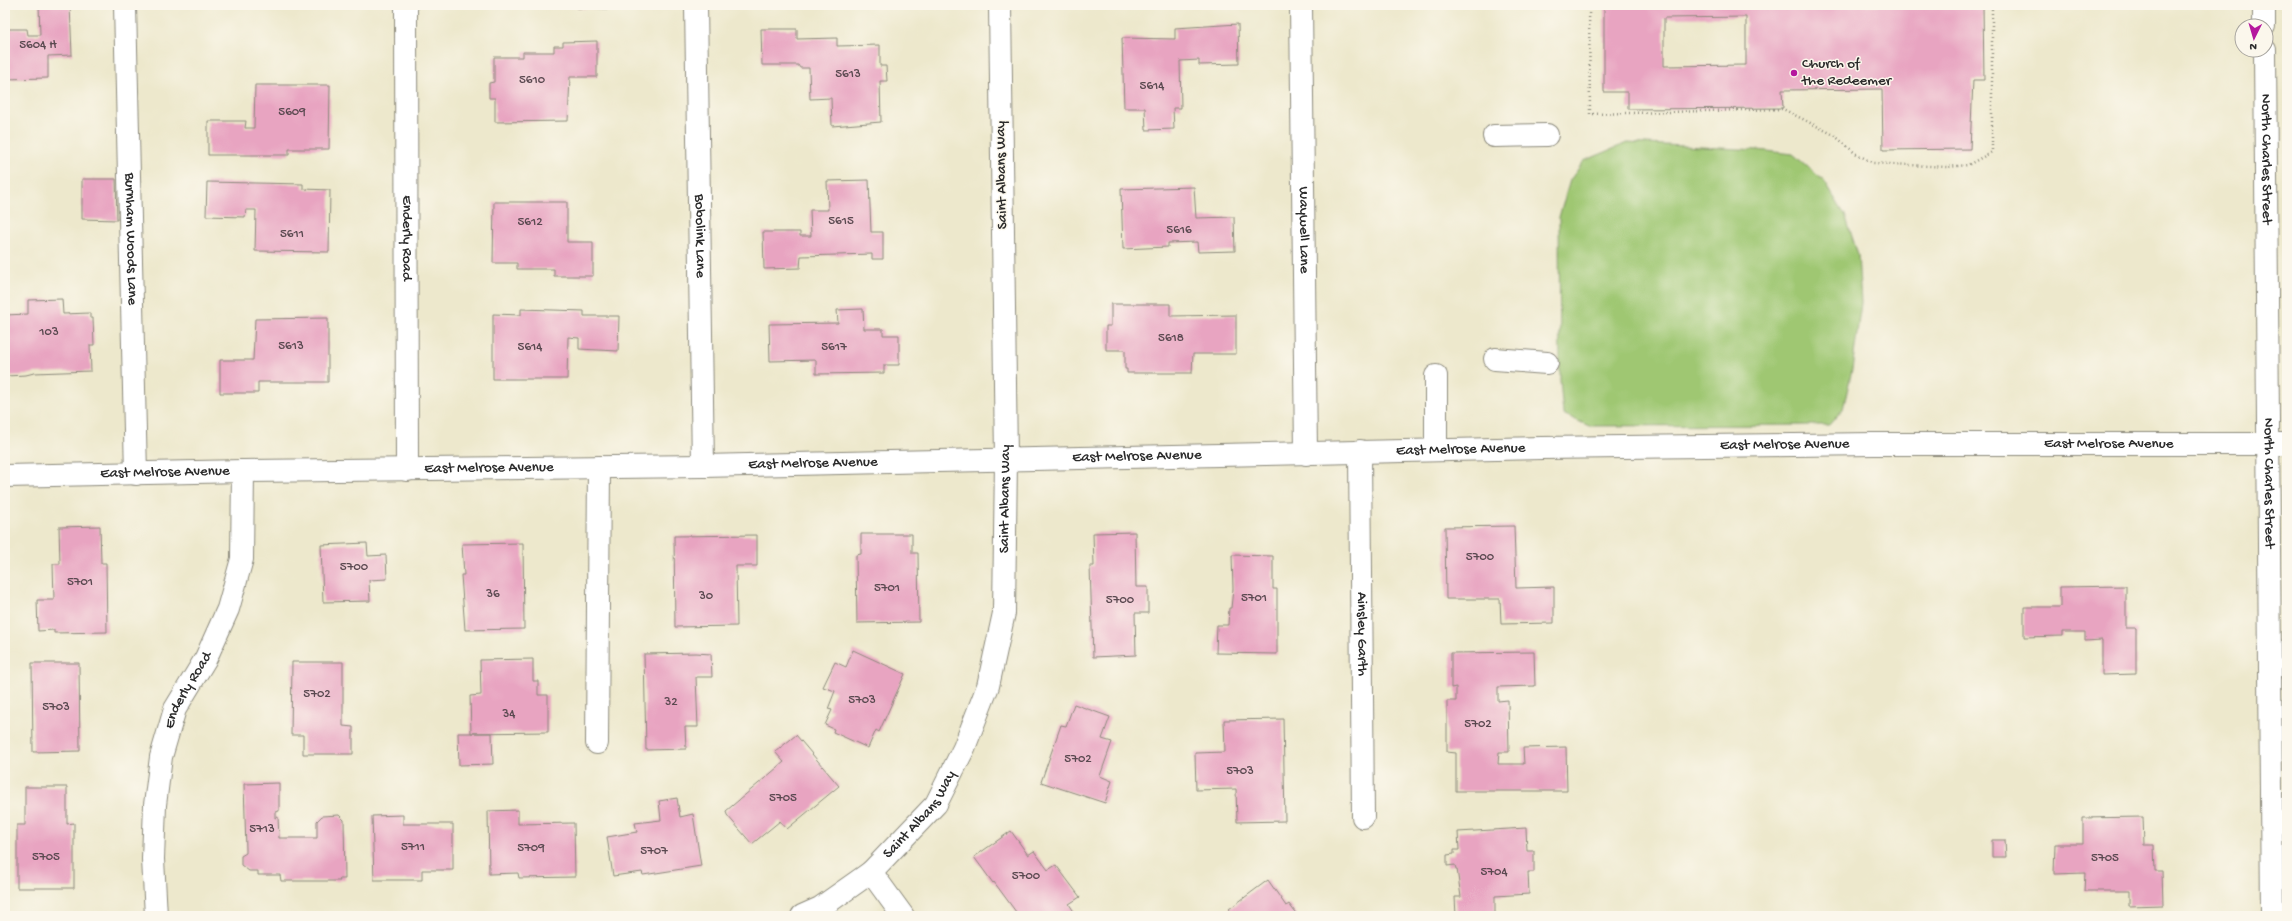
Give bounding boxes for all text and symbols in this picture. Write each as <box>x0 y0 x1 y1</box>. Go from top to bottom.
north arrow <box>2234 18 2274 58</box>
house number: 5604 H <box>19 38 57 53</box>
text: N <box>2249 40 2257 52</box>
place label: Church of the Redeemer <box>1801 55 1893 90</box>
house number: 5613 <box>835 67 861 82</box>
marker: Church of the Redeemer <box>1789 68 1799 78</box>
house number: 5610 <box>519 73 546 88</box>
house number: 5614 <box>1140 79 1164 94</box>
street label: North Charles Street <box>2256 94 2275 226</box>
house number: 5609 <box>278 105 306 120</box>
street label: Saint Albans Way <box>992 120 1012 229</box>
street label: Burnham Woods Lane <box>120 171 141 306</box>
street label: Waywell Lane <box>1294 187 1313 274</box>
street label: Bobolink Lane <box>690 193 709 278</box>
street label: Enderly Road <box>397 195 416 282</box>
house number: 5615 <box>828 214 854 229</box>
house number: 5612 <box>517 215 543 230</box>
house number: 5616 <box>1166 223 1192 238</box>
house number: 5611 <box>280 227 304 242</box>
house number: 103 <box>38 325 59 340</box>
house number: 5618 <box>1158 331 1184 346</box>
house number: 5613 <box>278 339 304 354</box>
house number: 5614 <box>518 340 542 355</box>
house number: 5617 <box>821 340 848 355</box>
street label: North Charles Street <box>2259 418 2278 550</box>
street label: East Melrose Avenue <box>1720 435 1850 455</box>
street label: East Melrose Avenue <box>2044 435 2174 453</box>
street label: East Melrose Avenue <box>1396 439 1526 460</box>
street label: Saint Albans Way <box>996 444 1015 553</box>
street label: East Melrose Avenue <box>1072 446 1202 467</box>
street label: East Melrose Avenue <box>748 453 878 474</box>
street label: East Melrose Avenue <box>424 459 554 478</box>
street label: East Melrose Avenue <box>100 462 230 483</box>
house number: 5700 <box>1466 550 1495 565</box>
house number: 5700 <box>340 560 369 575</box>
house number: 5701 <box>67 575 93 590</box>
house number: 5701 <box>874 581 900 596</box>
house number: 36 <box>485 587 500 602</box>
house number: 30 <box>698 589 714 604</box>
house number: 5701 <box>1241 591 1267 606</box>
street label: Ainsley Garth <box>1352 592 1371 676</box>
house number: 5700 <box>1106 593 1135 608</box>
street label: Enderly Road <box>161 648 217 731</box>
house number: 5702 <box>303 687 331 702</box>
house number: 5703 <box>848 693 876 708</box>
house number: 32 <box>663 695 678 710</box>
house number: 5703 <box>42 700 70 715</box>
house number: 34 <box>502 707 515 722</box>
house number: 5702 <box>1464 717 1492 732</box>
house number: 5702 <box>1064 752 1092 767</box>
house number: 5703 <box>1226 764 1254 779</box>
street label: Saint Albans Way <box>879 767 960 863</box>
house number: 5705 <box>769 791 797 806</box>
house number: 5713 <box>249 822 275 837</box>
house number: 5711 <box>401 840 425 855</box>
house number: 5709 <box>517 841 545 856</box>
house number: 5707 <box>640 844 669 859</box>
house number: 5705 <box>32 850 60 865</box>
house number: 5705 <box>2091 851 2119 866</box>
house number: 5704 <box>1480 865 1508 880</box>
house number: 5700 <box>1012 869 1041 884</box>

